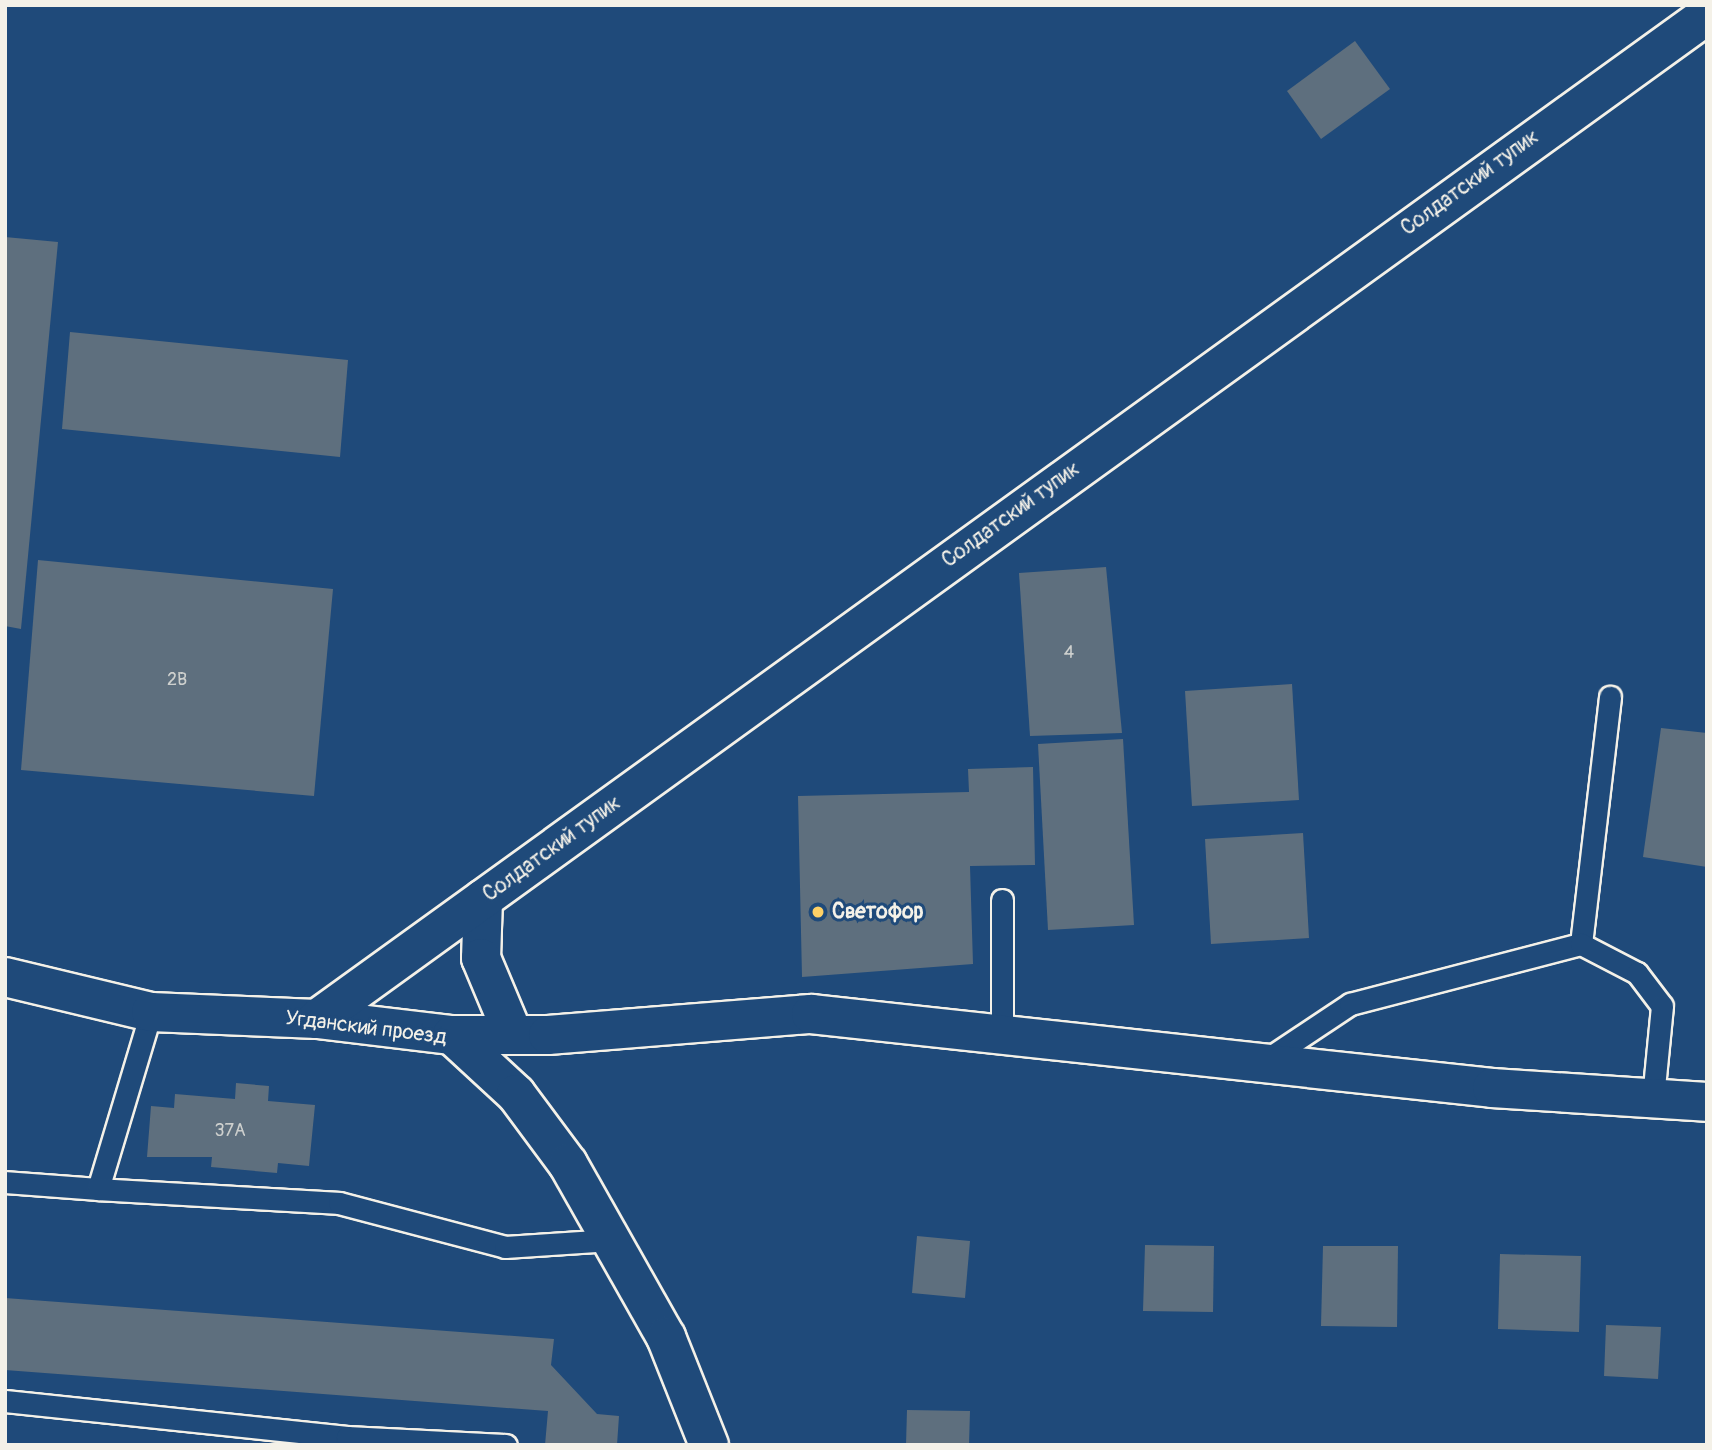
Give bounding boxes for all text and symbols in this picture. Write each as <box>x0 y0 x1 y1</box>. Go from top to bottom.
street label: Солдатский тупик <box>1396 125 1544 241</box>
street label: Солдатский тупик <box>937 457 1085 573</box>
house number: 4 <box>1064 642 1074 664</box>
house number: 2В <box>167 669 187 691</box>
street label: Солдатский тупик <box>478 791 626 907</box>
place label: Светофор <box>832 899 923 925</box>
marker: Светофор <box>810 904 826 920</box>
street label: Угданский проезд <box>284 1006 448 1050</box>
house number: 37А <box>214 1120 246 1142</box>

